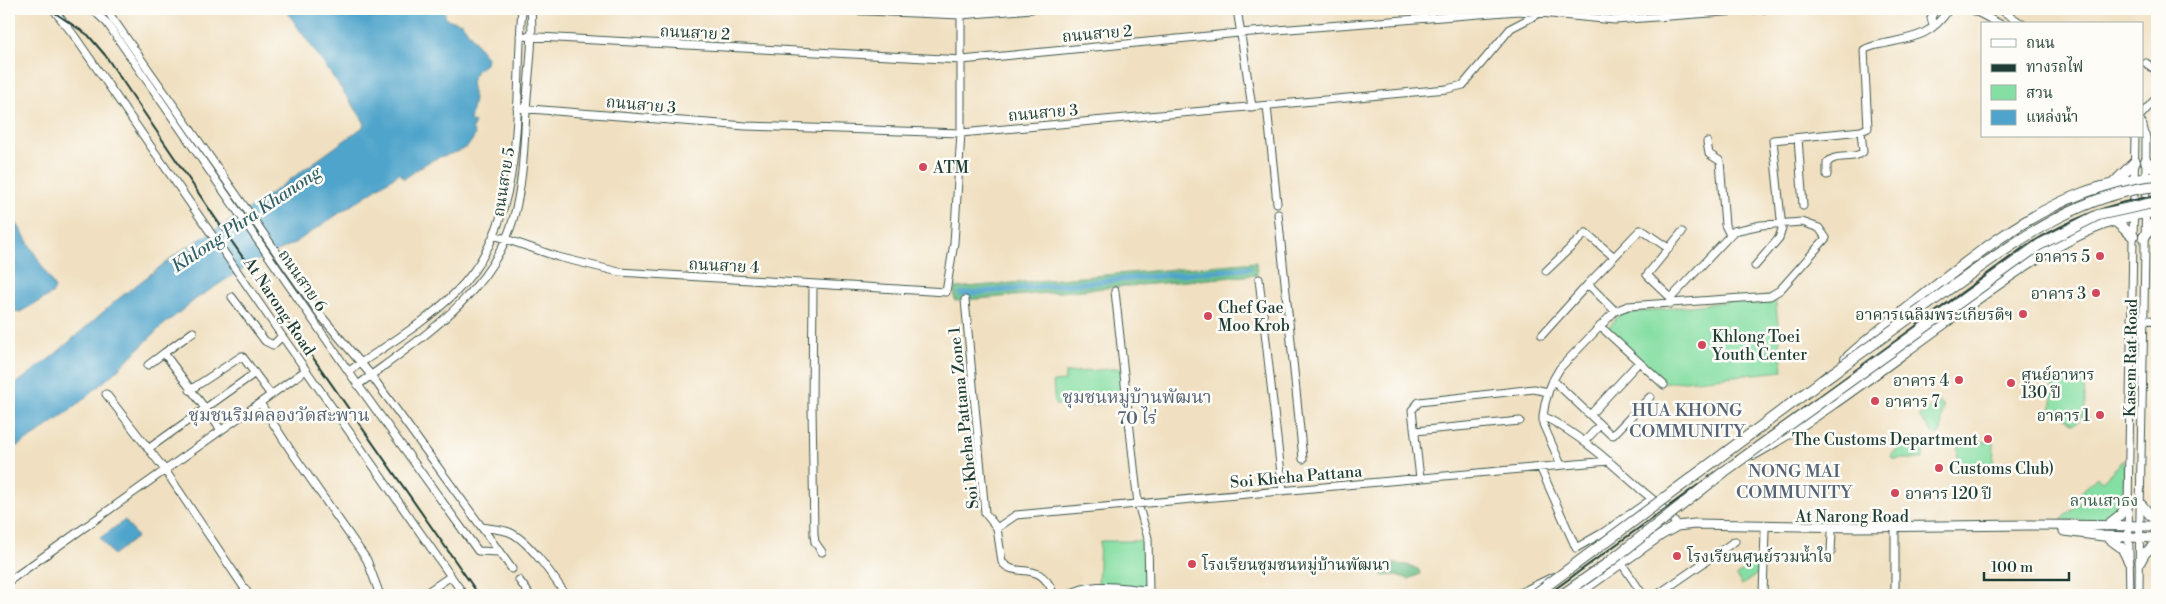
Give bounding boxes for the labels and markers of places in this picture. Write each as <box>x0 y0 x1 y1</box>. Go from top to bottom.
place label: ATM <box>932 158 969 178</box>
marker: ATM <box>917 161 929 173</box>
place label: อาคาร 5 <box>2035 247 2090 267</box>
marker: อาคาร 5 <box>2094 250 2106 262</box>
place label: อาคาร 3 <box>2031 284 2086 304</box>
marker: อาคาร 3 <box>2090 287 2102 299</box>
place label: Chef Gae Moo Krob <box>1218 298 1290 336</box>
place label: อาคารเฉลิมพระเกียรติฯ <box>1855 305 2013 325</box>
marker: อาคารเฉลิมพระเกียรติฯ <box>2017 308 2029 320</box>
marker: Chef Gae Moo Krob <box>1202 310 1214 322</box>
place label: Khlong Toei Youth Center <box>1711 327 1807 365</box>
marker: Khlong Toei Youth Center <box>1696 339 1708 351</box>
place label: ศูนย์อาหาร 130 ปี <box>2021 365 2095 403</box>
place label: อาคาร 4 <box>1893 371 1949 391</box>
marker: อาคาร 4 <box>1953 374 1965 386</box>
marker: ศูนย์อาหาร 130 ปี <box>2005 377 2017 389</box>
place label: อาคาร 7 <box>1885 392 1940 412</box>
marker: อาคาร 7 <box>1869 395 1881 407</box>
place label: อาคาร 1 <box>2037 406 2090 426</box>
marker: อาคาร 1 <box>2094 409 2106 421</box>
place label: The Customs Department <box>1792 430 1978 450</box>
marker: The Customs Department <box>1982 433 1994 445</box>
place label: Customs Club) <box>1949 459 2054 479</box>
marker: Customs Club) <box>1933 462 1945 474</box>
place label: อาคาร 120 ปี <box>1905 484 1992 504</box>
marker: อาคาร 120 ปี <box>1889 487 1901 499</box>
place label: โรงเรียนศูนย์รวมน้ำใจ <box>1686 545 1832 567</box>
marker: โรงเรียนศูนย์รวมน้ำใจ <box>1671 550 1683 562</box>
place label: โรงเรียนชุมชนหมู่บ้านพัฒนา <box>1201 554 1390 576</box>
marker: โรงเรียนชุมชนหมู่บ้านพัฒนา <box>1186 558 1198 570</box>

